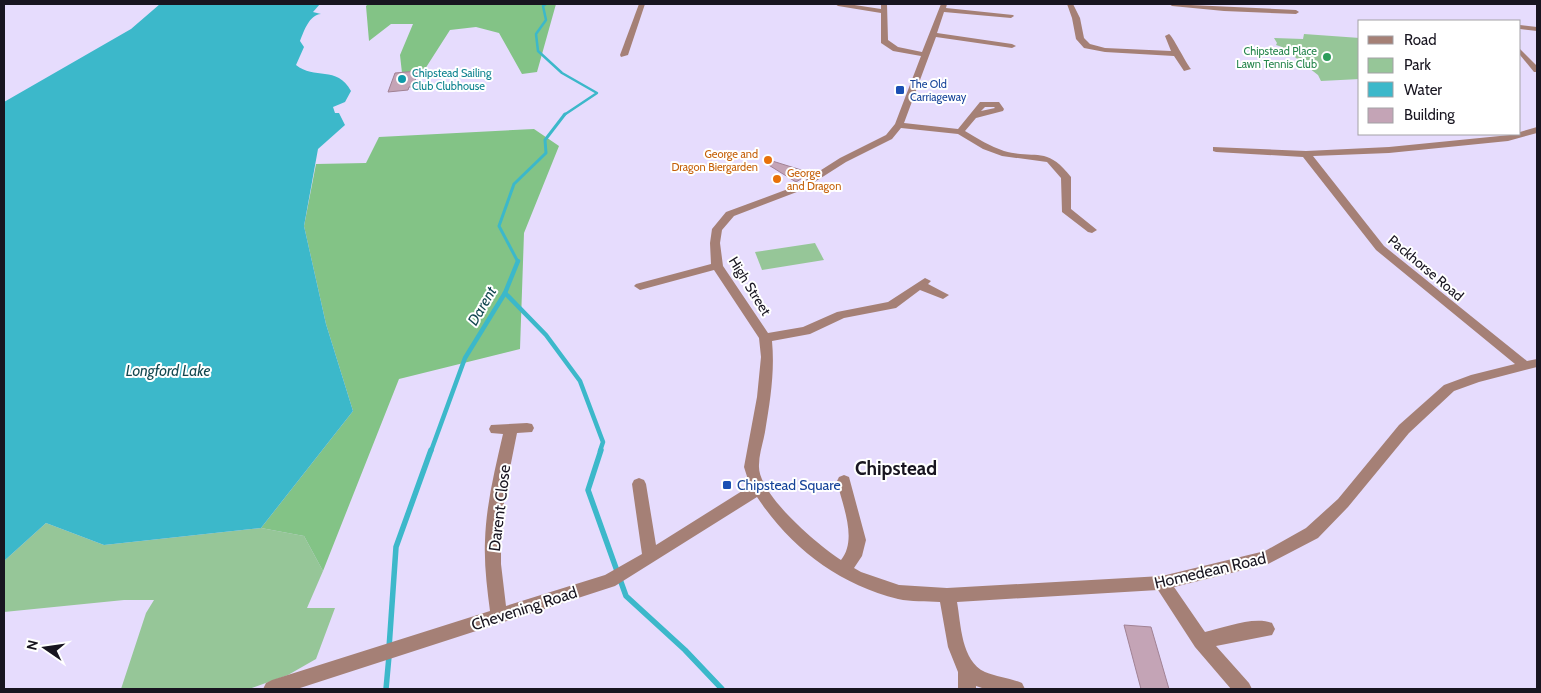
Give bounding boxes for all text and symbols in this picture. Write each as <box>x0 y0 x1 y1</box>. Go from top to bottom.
legend <box>1358 20 1521 135</box>
text: Road <box>1404 31 1437 49</box>
place label: Chipstead Place Lawn Tennis Club <box>1236 44 1317 71</box>
marker: Chipstead Place Lawn Tennis Club <box>1321 51 1333 63</box>
text: Park <box>1404 56 1431 74</box>
place label: Chipstead Sailing Club Clubhouse <box>412 66 492 93</box>
marker: Chipstead Sailing Club Clubhouse <box>396 73 408 85</box>
place label: The Old Carriageway <box>910 77 967 104</box>
text: Water <box>1404 81 1442 99</box>
marker: The Old Carriageway <box>894 84 906 96</box>
text: Building <box>1404 106 1455 124</box>
place label: George and Dragon Biergarden <box>671 147 758 174</box>
marker: George and Dragon Biergarden <box>762 154 774 166</box>
place label: George and Dragon <box>787 166 841 193</box>
marker: George and Dragon <box>771 173 783 185</box>
street label: Packhorse Road <box>1384 231 1468 305</box>
street label: High Street <box>725 253 775 319</box>
water label: Darent <box>464 283 500 329</box>
water label: Longford Lake <box>126 362 211 380</box>
district label: Chipstead <box>855 457 937 480</box>
street label: Darent Close <box>485 464 514 552</box>
place label: Chipstead Square <box>737 476 841 494</box>
marker: Chipstead Square <box>721 479 733 491</box>
street label: Homedean Road <box>1152 548 1268 593</box>
street label: Chevening Road <box>469 582 579 635</box>
north arrow <box>20 623 70 673</box>
text: N <box>22 638 42 652</box>

